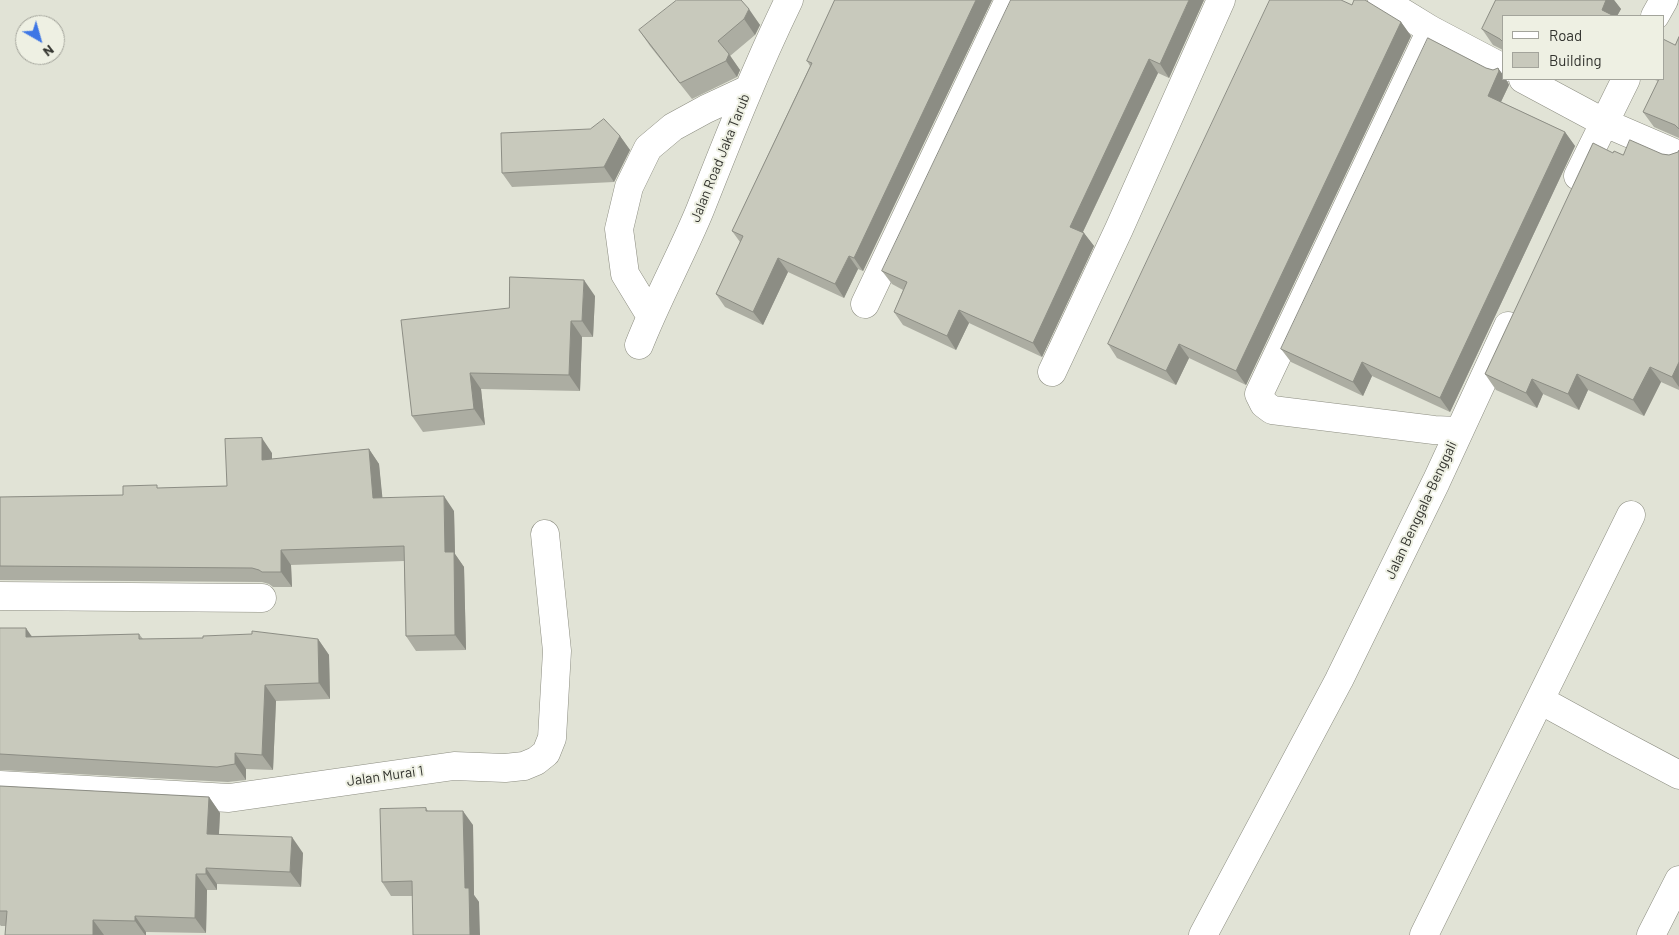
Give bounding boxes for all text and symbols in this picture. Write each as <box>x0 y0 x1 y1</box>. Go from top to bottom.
north arrow <box>15 15 65 65</box>
legend <box>1502 15 1664 80</box>
text: Road <box>1549 26 1582 44</box>
text: N <box>40 42 58 61</box>
text: Building <box>1549 51 1602 69</box>
street label: Jalan Road Jaka Tarub <box>687 91 753 225</box>
street label: Jalan Benggala-Benggali <box>1382 438 1460 582</box>
street label: Jalan Murai 1 <box>346 762 424 790</box>

